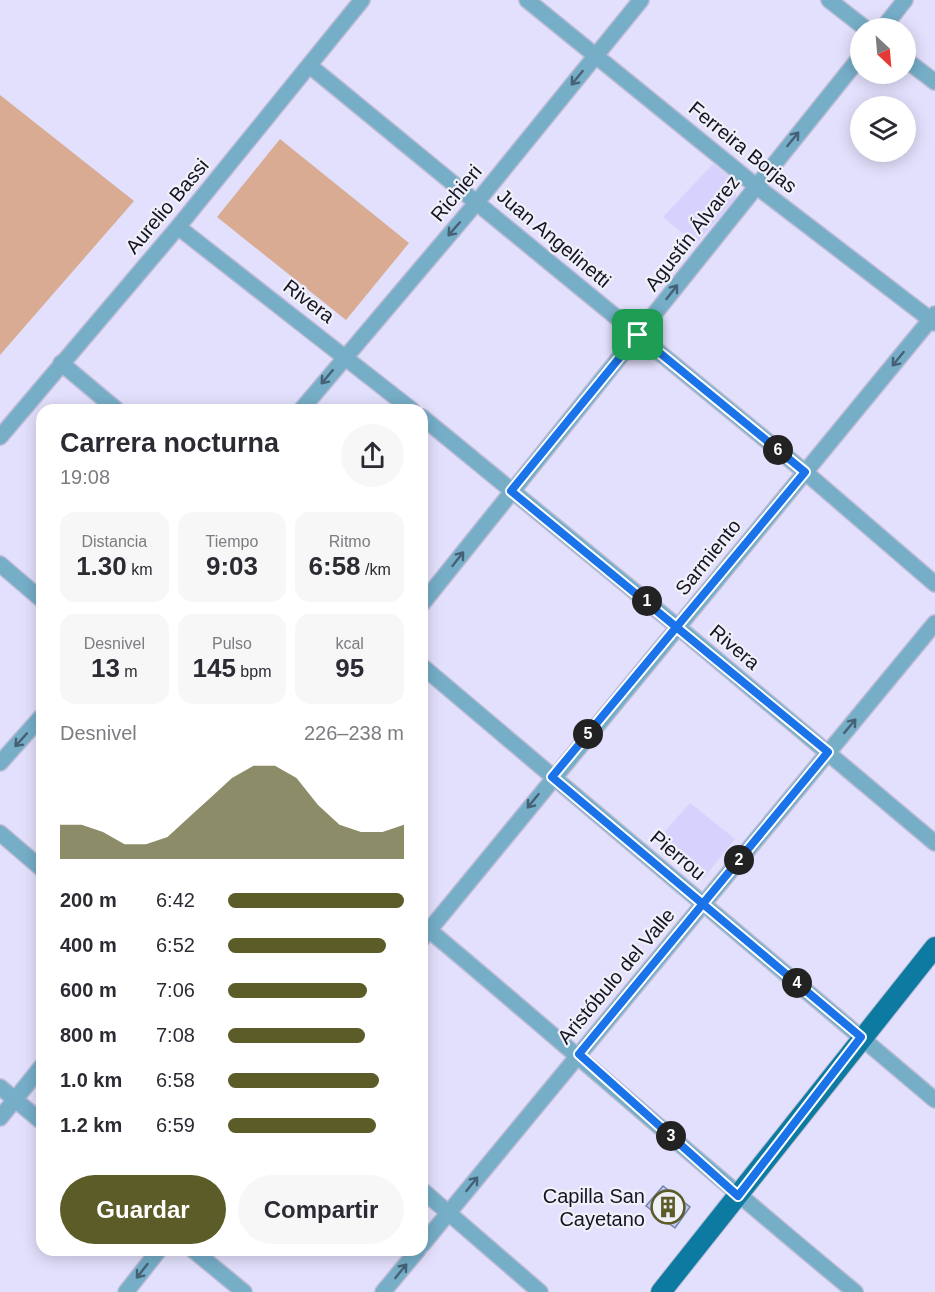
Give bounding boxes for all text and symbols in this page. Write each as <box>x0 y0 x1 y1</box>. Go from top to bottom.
north arrow <box>850 18 916 84</box>
map controls <box>850 18 916 162</box>
one-way arrow <box>570 69 583 85</box>
button: layers <box>850 96 916 162</box>
street label: Ferreira Borjas <box>685 97 801 197</box>
one-way arrow <box>787 131 800 147</box>
street label: Aurelio Bassi <box>121 154 213 258</box>
street label: Richieri <box>426 160 486 226</box>
street label: Agustín Álvarez <box>640 171 744 295</box>
street label: Juan Angelinetti <box>493 184 615 292</box>
one-way arrow <box>447 221 460 237</box>
street label: Rivera <box>279 275 339 328</box>
one-way arrow <box>666 284 679 300</box>
pin <box>612 309 663 360</box>
icon: arrive <box>621 318 654 351</box>
one-way arrow <box>891 351 905 366</box>
one-way arrow <box>321 369 334 385</box>
button: share <box>341 424 404 487</box>
text: Carrera nocturna <box>60 428 279 458</box>
pin: 6 <box>763 435 793 465</box>
text: 6 <box>774 441 782 458</box>
text: 19:08 <box>60 466 110 488</box>
street label: Sarmiento <box>671 515 745 599</box>
text: Distancia <box>81 533 147 550</box>
text: Tiempo <box>206 533 258 550</box>
text: Ritmo <box>329 533 371 550</box>
text: 1.30 <box>76 551 127 581</box>
text: 9:03 <box>206 551 258 581</box>
text: 6:58 <box>309 551 361 581</box>
one-way arrow <box>451 551 464 567</box>
text: km <box>127 561 153 578</box>
text: /km <box>361 561 391 578</box>
pin: 1 <box>632 586 662 616</box>
text: 1 <box>643 592 651 609</box>
street label: Rivera <box>706 620 765 675</box>
text: Desnivel <box>84 635 145 652</box>
text: Pulso <box>212 635 252 652</box>
text: kcal <box>335 635 364 652</box>
text: 13 <box>91 653 120 683</box>
text: 145 <box>193 653 236 683</box>
text: 95 <box>335 653 364 683</box>
text: m <box>120 663 138 680</box>
text: bpm <box>236 663 271 680</box>
one-way arrow <box>843 718 856 734</box>
pin: 5 <box>573 719 603 749</box>
text: Desnivel <box>60 722 137 744</box>
text: 226–238 m <box>304 722 404 744</box>
text: 5 <box>584 725 592 742</box>
one-way arrow <box>14 732 28 747</box>
one-way arrow <box>527 793 540 809</box>
street label: Pierrou <box>646 826 710 884</box>
pin: 2 <box>724 845 754 875</box>
text: 2 <box>735 851 743 868</box>
text: 200 m <box>60 889 117 911</box>
text: 6:42 <box>156 889 195 911</box>
street label: Aristóbulo del Valle <box>553 904 679 1048</box>
text: 400 m <box>60 934 117 956</box>
text: 6:52 <box>156 934 195 956</box>
pin: 4 <box>782 968 812 998</box>
text: 4 <box>793 974 801 991</box>
text: 600 m <box>60 979 117 1001</box>
text: 7:06 <box>156 979 195 1001</box>
text: 800 m <box>60 1024 117 1046</box>
text: 7:08 <box>156 1024 195 1046</box>
text: 1.0 km <box>60 1069 122 1091</box>
text: 6:58 <box>156 1069 195 1091</box>
text: 1.2 km <box>60 1114 122 1136</box>
text: 6:59 <box>156 1114 195 1136</box>
pin: 3 <box>656 1121 686 1151</box>
text: 3 <box>667 1127 675 1144</box>
button: Guardar <box>60 1175 226 1244</box>
button: Compartir <box>238 1175 404 1244</box>
one-way arrow <box>465 1177 479 1192</box>
place label: Capilla San Cayetano <box>543 1185 645 1230</box>
building icon: Capilla San Cayetano <box>650 1189 686 1225</box>
one-way arrow <box>136 1262 149 1278</box>
one-way arrow <box>394 1263 407 1279</box>

